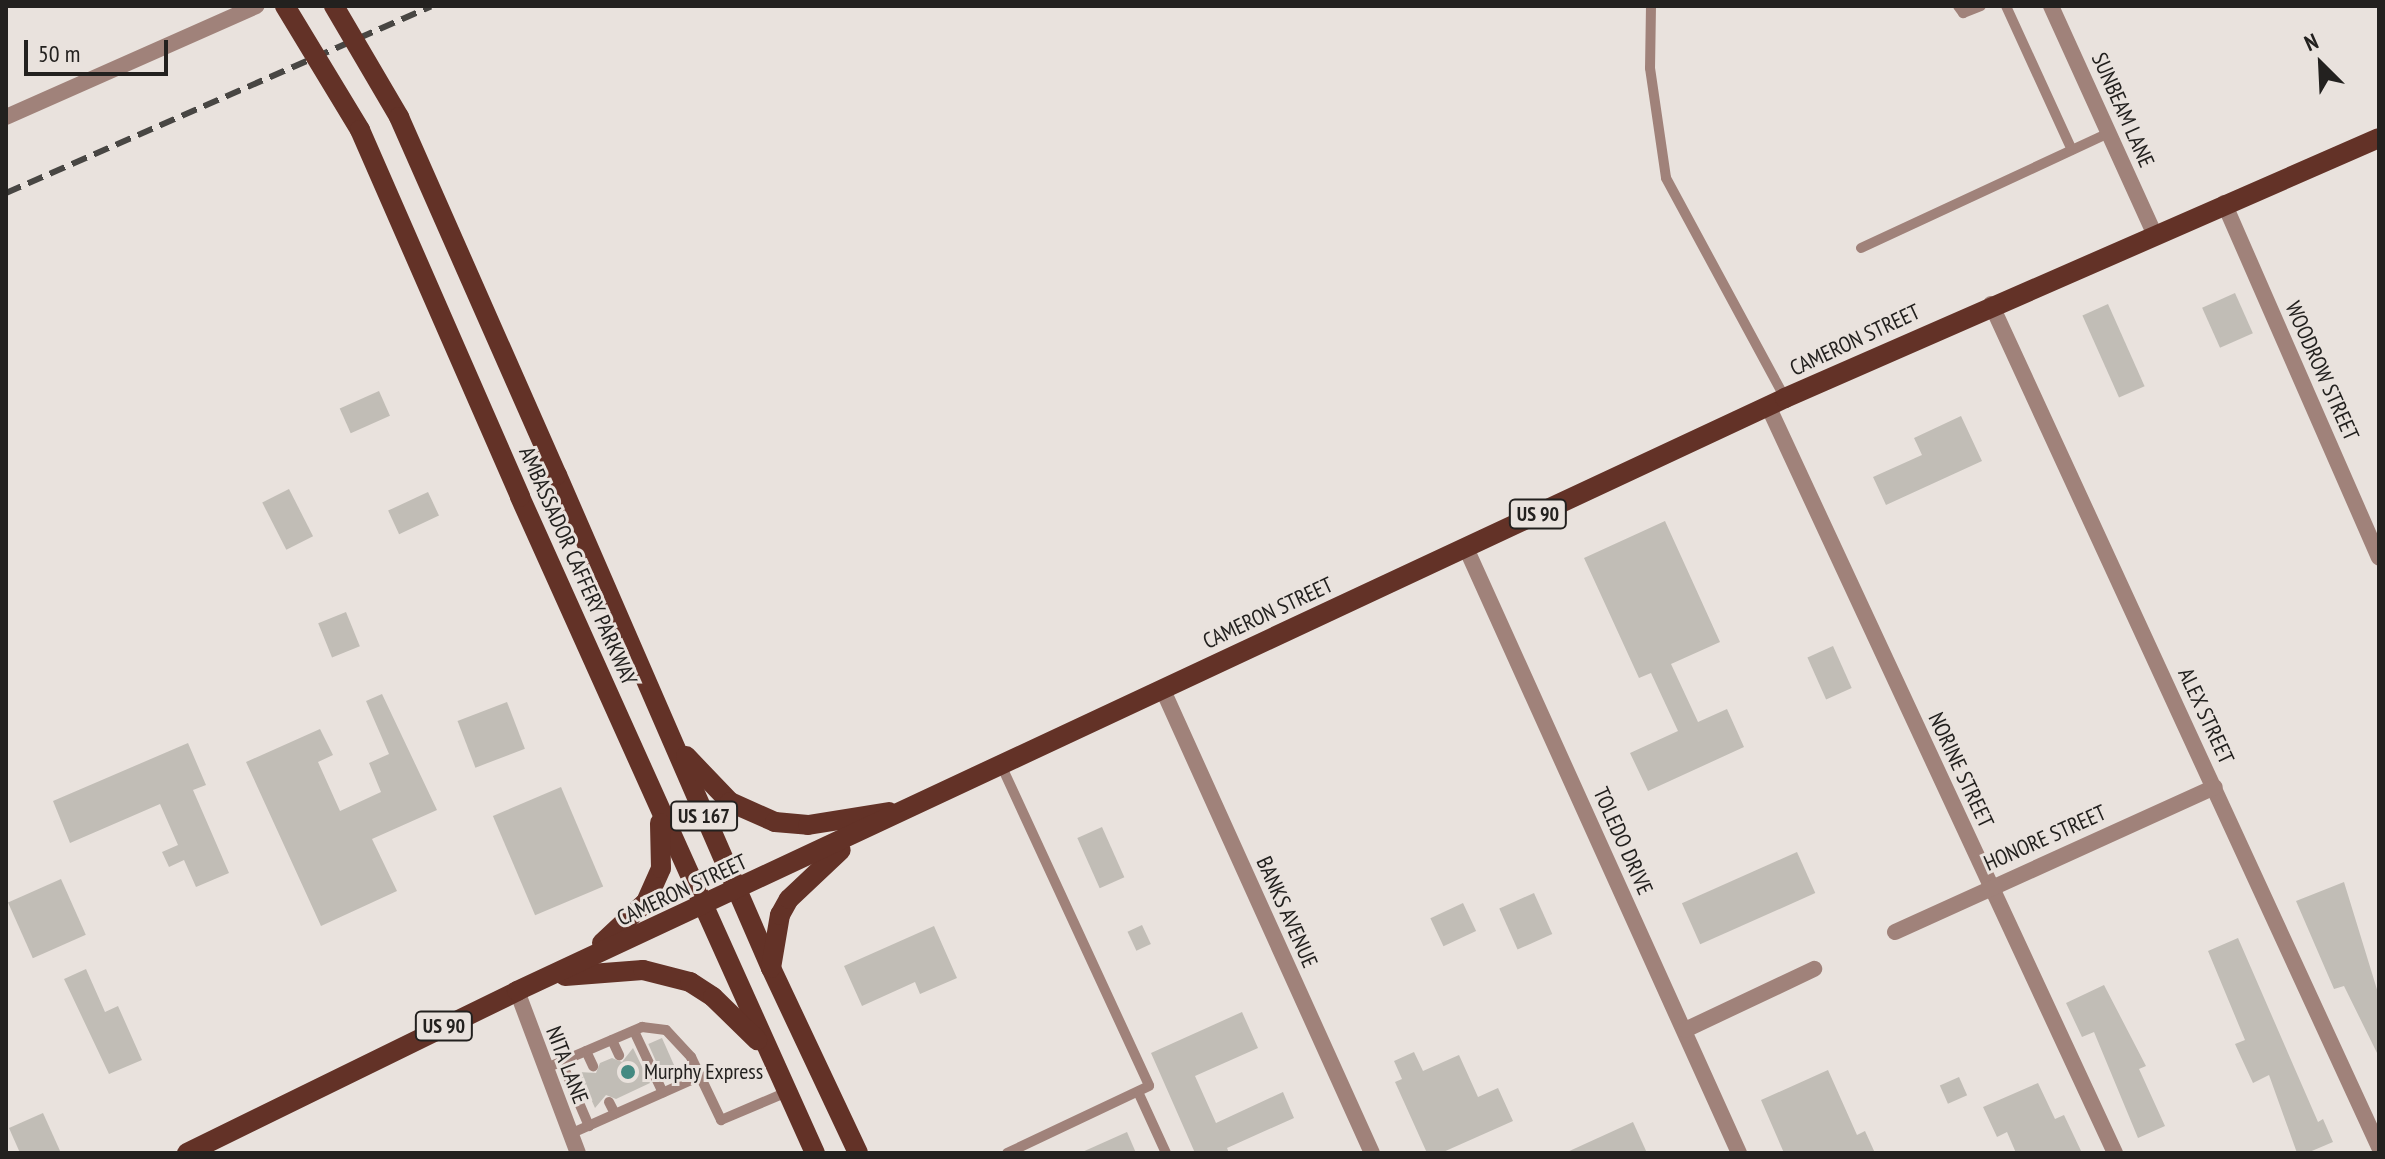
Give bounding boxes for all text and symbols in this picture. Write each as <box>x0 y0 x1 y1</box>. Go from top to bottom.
scale bar <box>28 24 172 74</box>
north arrow <box>2281 24 2361 104</box>
text: N <box>2300 27 2322 57</box>
text: 50 m <box>38 38 80 69</box>
street label: SUNBEAM LANE <box>2086 49 2160 171</box>
street label: WOODROW STREET <box>2279 297 2365 445</box>
street label: CAMERON STREET <box>1786 298 1924 382</box>
street label: AMBASSADOR CAFFERY PARKWAY <box>513 442 643 690</box>
road number: US 90 <box>1508 498 1568 530</box>
street label: CAMERON STREET <box>1199 571 1337 655</box>
street label: ALEX STREET <box>2172 664 2240 768</box>
street label: NORINE STREET <box>1923 708 1999 832</box>
street label: TOLEDO DRIVE <box>1588 783 1658 899</box>
street label: HONORE STREET <box>1980 799 2110 877</box>
road number: US 167 <box>670 800 738 832</box>
street label: CAMERON STREET <box>613 848 751 932</box>
street label: BANKS AVENUE <box>1251 852 1323 972</box>
road number: US 90 <box>414 1010 474 1042</box>
street label: NITA LANE <box>540 1022 594 1108</box>
place label: Murphy Express <box>644 1059 764 1085</box>
marker: Murphy Express <box>619 1063 637 1081</box>

